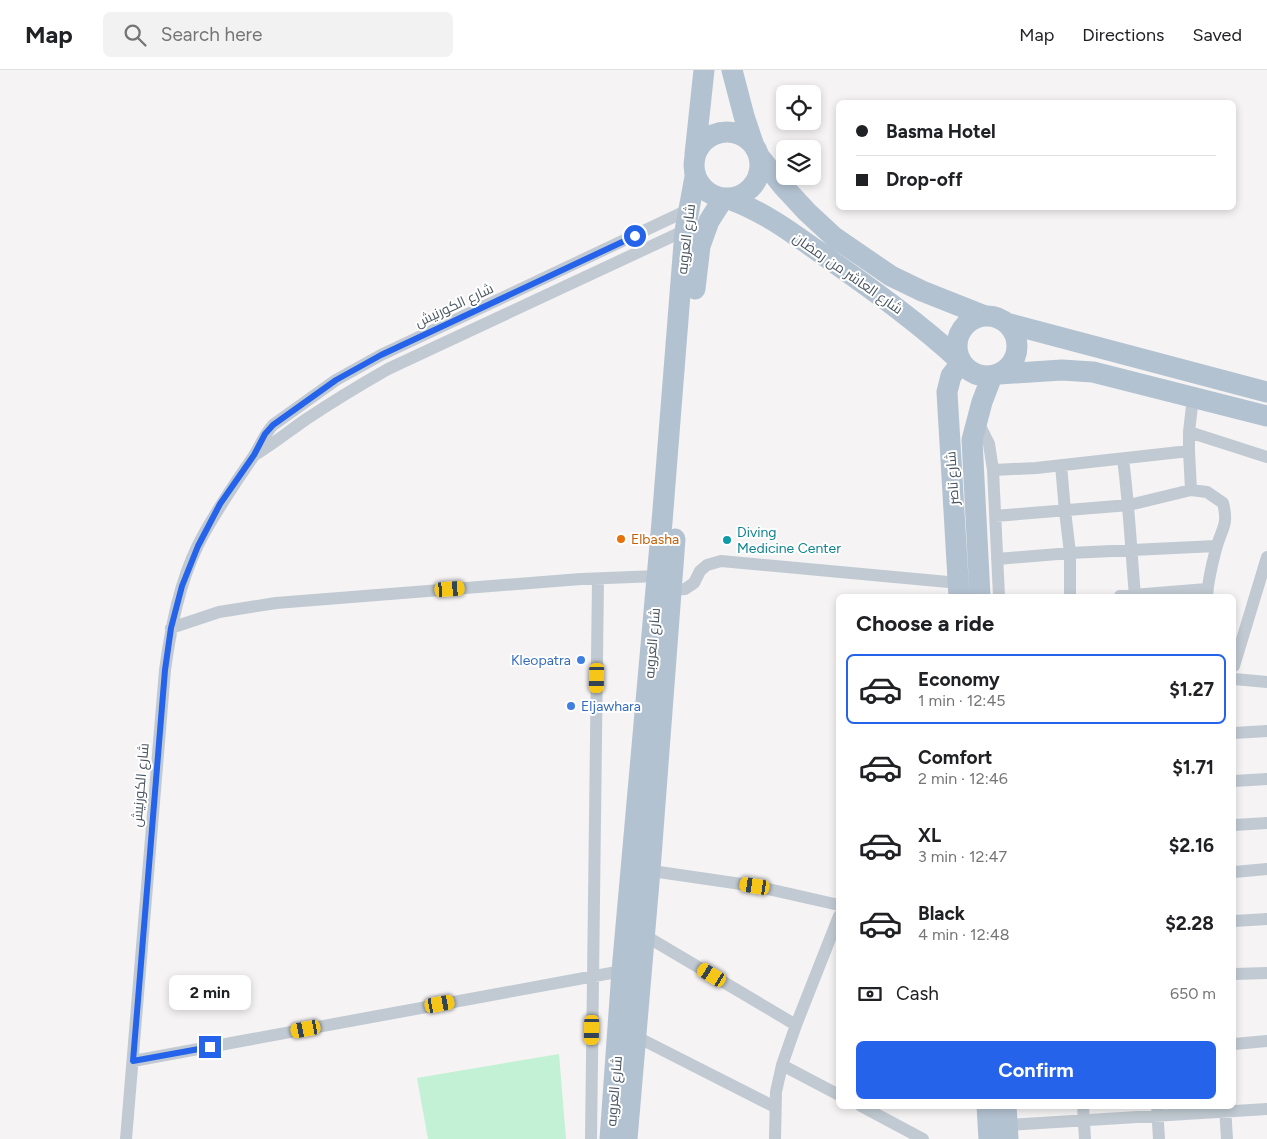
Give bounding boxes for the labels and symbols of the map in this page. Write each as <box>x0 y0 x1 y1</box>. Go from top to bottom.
street label: شارع العروبه <box>674 203 699 275</box>
route start <box>624 225 646 247</box>
street label: شارع العاشر من رمضان <box>789 229 906 318</box>
street label: شارع الكورنيش <box>412 280 496 331</box>
street label: شارع ناصر <box>942 451 963 506</box>
place label: Diving Medicine Center <box>737 524 841 557</box>
place label: Elbasha <box>631 531 679 548</box>
marker: Elbasha <box>615 533 627 545</box>
marker: Diving Medicine Center <box>721 534 733 546</box>
car <box>434 580 465 598</box>
street label: شارع العروبه <box>641 607 664 679</box>
place label: Kleopatra <box>511 652 571 669</box>
marker: Kleopatra <box>575 654 587 666</box>
car <box>589 663 604 693</box>
place label: Eljawhara <box>581 698 641 715</box>
marker: Eljawhara <box>565 700 577 712</box>
street label: شارع الكورنيش <box>128 742 153 828</box>
car <box>739 876 770 896</box>
car <box>695 961 728 989</box>
callout: 2 min <box>169 974 251 1010</box>
car <box>423 994 456 1014</box>
car <box>584 1015 599 1045</box>
car <box>289 1019 322 1039</box>
route end <box>199 1036 221 1058</box>
street label: شارع العروبه <box>603 1055 626 1127</box>

